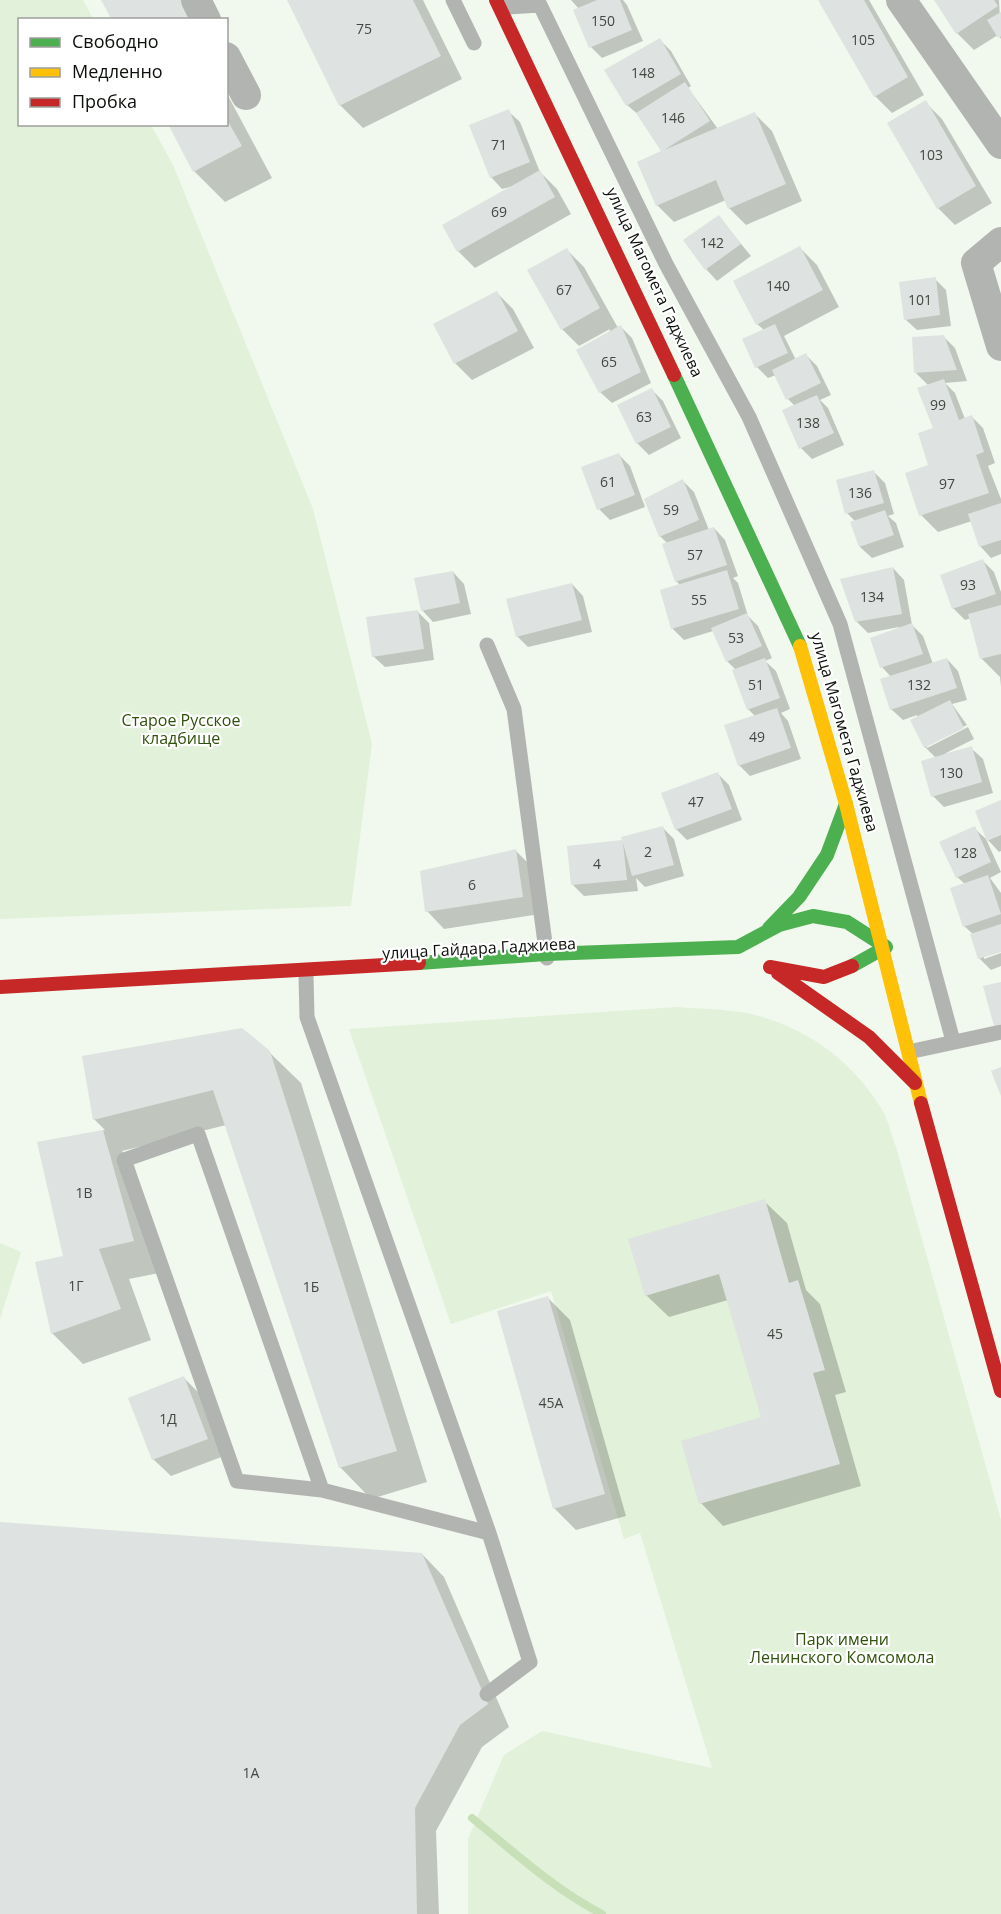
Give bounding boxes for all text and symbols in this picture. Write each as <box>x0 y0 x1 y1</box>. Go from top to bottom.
house number: 150 <box>591 11 615 30</box>
legend <box>18 18 228 126</box>
house number: 75 <box>356 19 372 38</box>
text: Свободно <box>72 29 159 53</box>
house number: 105 <box>851 30 875 49</box>
text: Медленно <box>72 59 163 83</box>
house number: 148 <box>631 63 655 82</box>
text: Пробка <box>72 89 137 113</box>
house number: 146 <box>661 108 685 127</box>
house number: 71 <box>491 135 507 154</box>
house number: 103 <box>919 145 943 164</box>
street label: улица Магомета Гаджиева <box>601 184 709 380</box>
house number: 69 <box>491 202 507 221</box>
house number: 142 <box>700 233 724 252</box>
house number: 140 <box>766 276 790 295</box>
house number: 67 <box>556 280 572 299</box>
house number: 101 <box>908 290 932 309</box>
house number: 65 <box>601 352 617 371</box>
house number: 99 <box>930 395 946 414</box>
house number: 63 <box>636 407 652 426</box>
house number: 138 <box>796 413 820 432</box>
house number: 61 <box>600 472 616 491</box>
house number: 97 <box>939 474 955 493</box>
house number: 136 <box>848 483 872 502</box>
house number: 59 <box>663 500 679 519</box>
house number: 57 <box>687 545 703 564</box>
house number: 93 <box>960 575 976 594</box>
house number: 134 <box>860 587 884 606</box>
house number: 55 <box>691 590 707 609</box>
house number: 53 <box>728 628 744 647</box>
street label: улица Магомета Гаджиева <box>806 630 884 834</box>
house number: 51 <box>748 675 764 694</box>
house number: 132 <box>907 675 931 694</box>
park label: Старое Русское кладбище <box>122 709 240 749</box>
house number: 49 <box>749 727 765 746</box>
house number: 130 <box>939 763 963 782</box>
house number: 47 <box>688 792 704 811</box>
house number: 2 <box>644 842 652 861</box>
house number: 128 <box>953 843 977 862</box>
house number: 4 <box>593 854 601 873</box>
house number: 6 <box>468 875 476 894</box>
street label: улица Гайдара Гаджиева <box>382 932 576 964</box>
house number: 1В <box>75 1183 93 1202</box>
house number: 1Г <box>68 1276 84 1295</box>
house number: 1Б <box>303 1277 319 1296</box>
house number: 45 <box>767 1324 783 1343</box>
house number: 45А <box>539 1393 564 1412</box>
house number: 1Д <box>159 1409 177 1428</box>
park label: Парк имени Ленинского Комсомола <box>750 1628 934 1668</box>
house number: 1А <box>243 1763 260 1782</box>

